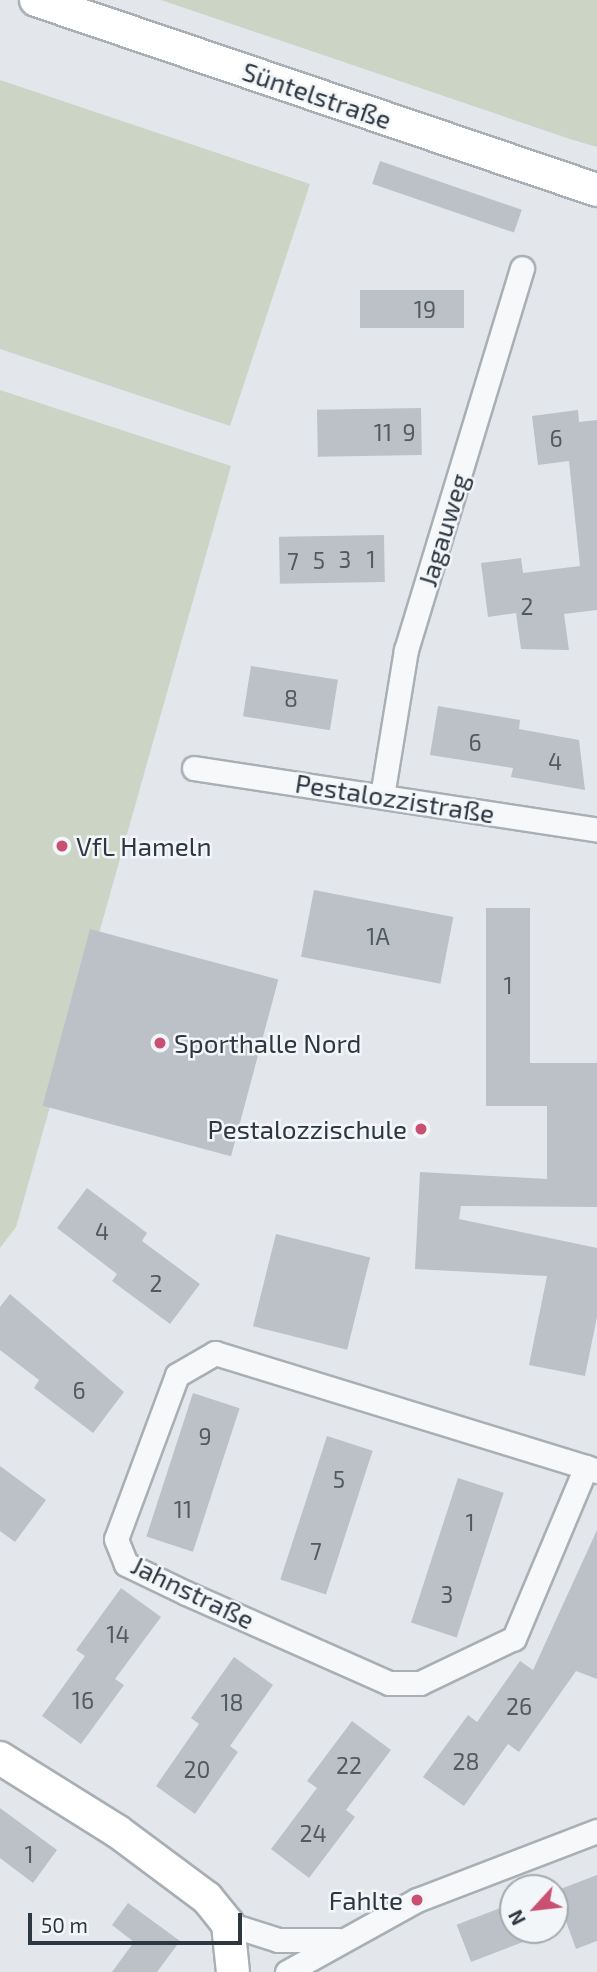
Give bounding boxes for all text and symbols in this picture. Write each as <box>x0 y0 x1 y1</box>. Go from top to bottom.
street label: Süntelstraße <box>238 55 396 135</box>
house number: 19 <box>414 295 436 323</box>
house number: 11 <box>374 418 392 446</box>
house number: 9 <box>402 418 416 446</box>
house number: 6 <box>549 424 563 452</box>
street label: Jagauweg <box>411 470 475 590</box>
house number: 3 <box>339 545 351 573</box>
house number: 1 <box>366 545 376 573</box>
house number: 5 <box>313 546 325 574</box>
house number: 7 <box>287 547 299 575</box>
house number: 2 <box>521 592 533 620</box>
house number: 8 <box>284 684 298 712</box>
house number: 6 <box>468 728 482 756</box>
house number: 4 <box>548 747 562 775</box>
street label: Pestalozzistraße <box>293 767 497 829</box>
place label: VfL Hameln <box>76 830 212 862</box>
marker: VfL Hameln <box>54 838 70 854</box>
house number: 1A <box>366 922 390 950</box>
house number: 1 <box>503 971 513 999</box>
place label: Sporthalle Nord <box>174 1027 362 1059</box>
marker: Sporthalle Nord <box>152 1035 168 1051</box>
place label: Pestalozzischule <box>208 1113 407 1145</box>
marker: Pestalozzischule <box>413 1121 429 1137</box>
house number: 4 <box>95 1217 109 1245</box>
house number: 2 <box>150 1269 162 1297</box>
house number: 6 <box>72 1376 86 1404</box>
house number: 9 <box>198 1422 212 1450</box>
house number: 5 <box>333 1465 345 1493</box>
house number: 11 <box>174 1495 192 1523</box>
house number: 1 <box>465 1508 475 1536</box>
house number: 7 <box>310 1537 322 1565</box>
street label: Jahnstraße <box>127 1549 259 1635</box>
house number: 3 <box>441 1580 453 1608</box>
house number: 14 <box>106 1620 130 1648</box>
house number: 16 <box>72 1686 94 1714</box>
house number: 18 <box>220 1688 244 1716</box>
house number: 26 <box>506 1692 532 1720</box>
house number: 28 <box>453 1747 479 1775</box>
house number: 22 <box>336 1751 362 1779</box>
house number: 20 <box>184 1755 210 1783</box>
house number: 24 <box>299 1819 327 1847</box>
house number: 1 <box>24 1840 34 1868</box>
north arrow <box>499 1874 569 1944</box>
place label: Fahlte <box>329 1884 403 1916</box>
marker: Fahlte <box>409 1892 425 1908</box>
scale bar <box>32 1898 245 1942</box>
text: N <box>503 1907 530 1929</box>
text: 50 m <box>41 1912 88 1937</box>

